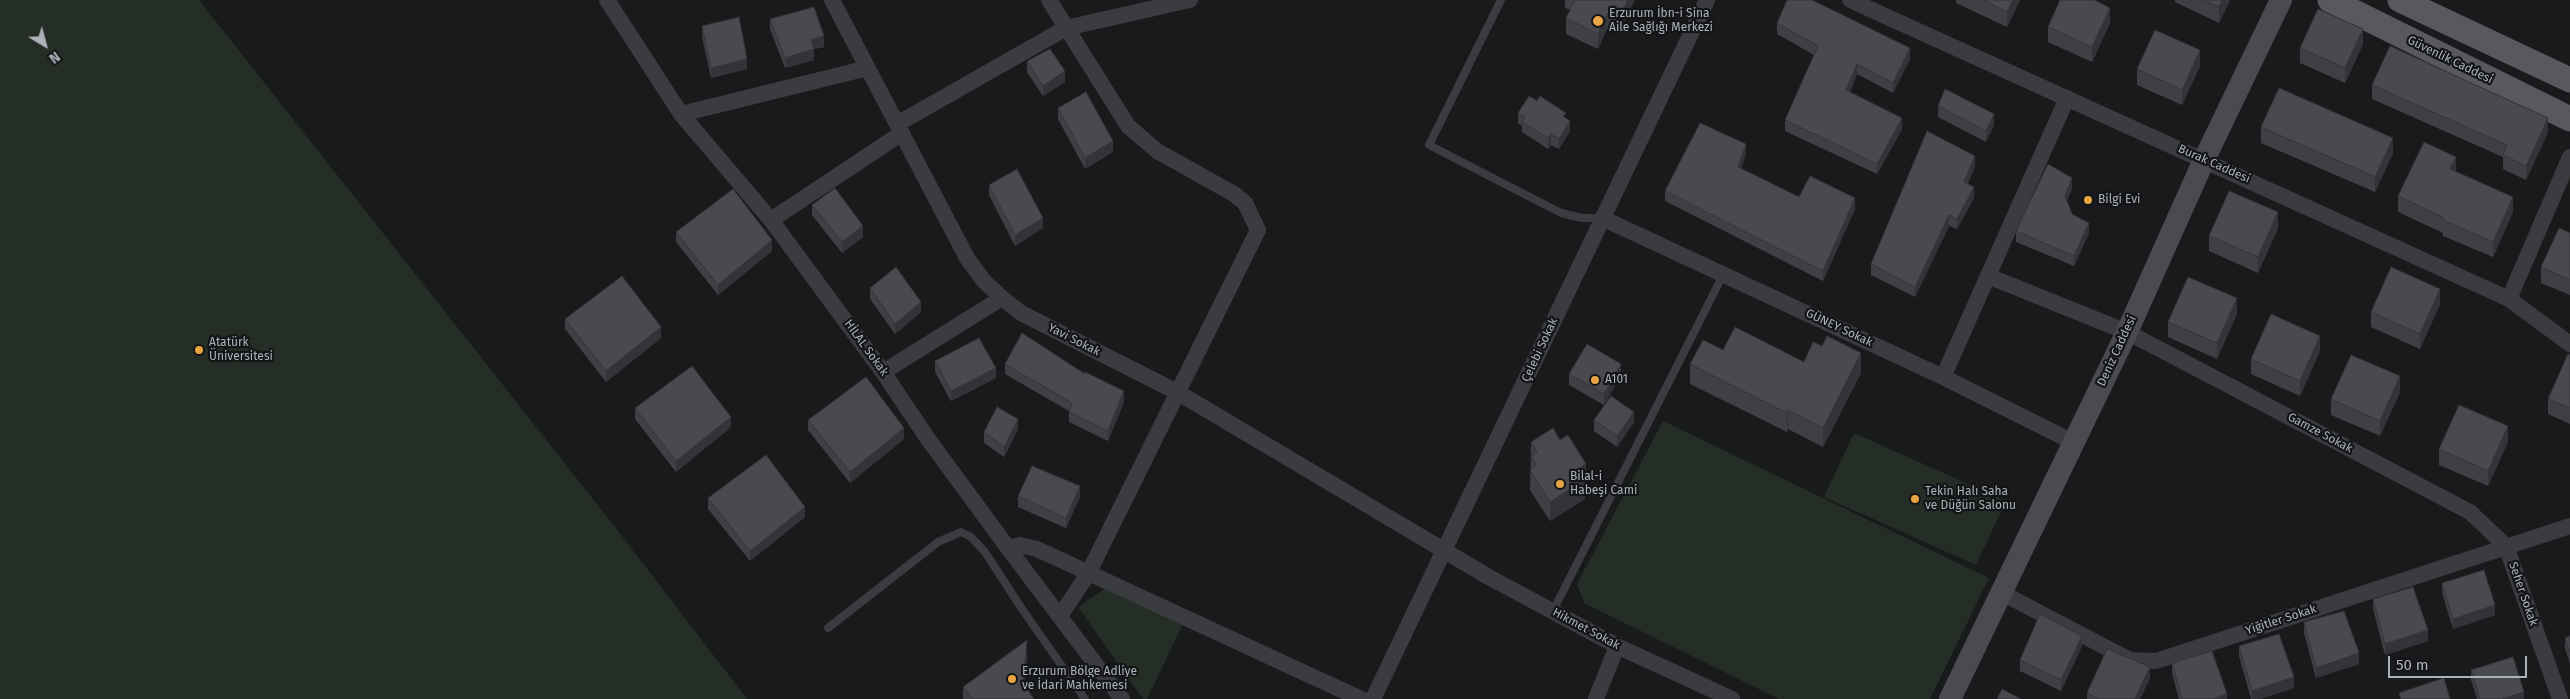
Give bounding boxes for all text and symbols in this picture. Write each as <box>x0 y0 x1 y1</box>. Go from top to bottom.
place label: Erzurum İbn-i Sina Aile Sağlığı Merkezi <box>1609 7 1713 35</box>
marker: Erzurum İbn-i Sina Aile Sağlığı Merkezi <box>1591 14 1605 28</box>
north arrow <box>20 20 70 70</box>
street label: Güvenlik Caddesi <box>2405 33 2495 87</box>
text: N <box>46 48 63 67</box>
street label: Burak Caddesi <box>2176 142 2252 186</box>
place label: Bilgi Evi <box>2098 193 2140 207</box>
marker: Bilgi Evi <box>2082 194 2094 206</box>
street label: GÜNEY Sokak <box>1803 306 1875 350</box>
street label: Deniz Caddesi <box>2094 313 2140 389</box>
street label: Çelebi Sokak <box>1519 316 1561 384</box>
street label: HİLAL Sokak <box>841 317 891 379</box>
street label: Yavi Sokak <box>1045 321 1103 359</box>
place label: Atatürk Üniversitesi <box>209 336 273 364</box>
marker: Atatürk Üniversitesi <box>193 344 205 356</box>
place label: A101 <box>1605 373 1628 387</box>
marker: A101 <box>1589 374 1601 386</box>
street label: Gamze Sokak <box>2285 410 2355 456</box>
place label: Bilal-i Habeşi Cami <box>1570 470 1637 498</box>
marker: Bilal-i Habeşi Cami <box>1554 478 1566 490</box>
place label: Tekin Halı Saha ve Düğün Salonu <box>1925 485 2016 513</box>
marker: Tekin Halı Saha ve Düğün Salonu <box>1909 493 1921 505</box>
street label: Seher Sokak <box>2505 560 2541 628</box>
street label: Yiğitler Sokak <box>2244 602 2318 638</box>
street label: Hikmet Sokak <box>1550 605 1622 653</box>
scale bar <box>2390 646 2529 678</box>
text: 50 m <box>2396 656 2429 674</box>
place label: Erzurum Bölge Adliye ve İdari Mahkemesi <box>1022 665 1137 693</box>
marker: Erzurum Bölge Adliye ve İdari Mahkemesi <box>1006 673 1018 685</box>

